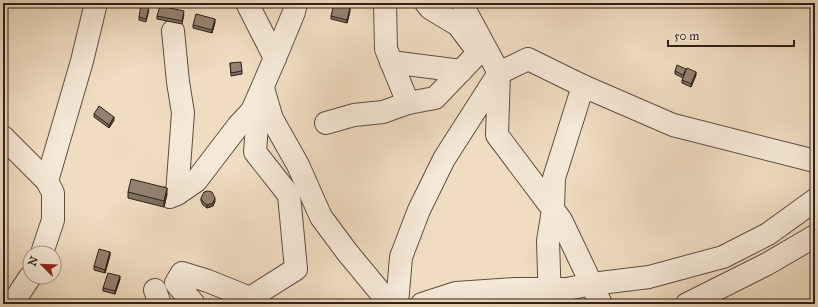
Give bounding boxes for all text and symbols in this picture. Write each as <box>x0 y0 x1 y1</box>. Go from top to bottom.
scale bar <box>668 22 794 48</box>
text: 50 m <box>674 29 699 43</box>
north arrow <box>22 245 62 285</box>
text: N <box>25 254 41 268</box>

